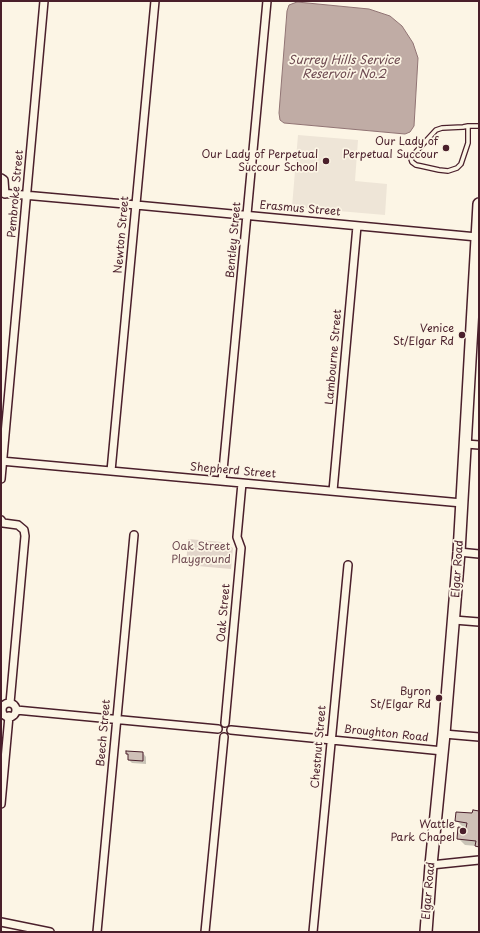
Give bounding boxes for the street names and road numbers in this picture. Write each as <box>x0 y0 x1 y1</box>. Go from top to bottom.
street label: Pembroke Street <box>6 149 26 239</box>
street label: Newton Street <box>112 196 132 274</box>
street label: Erasmus Street <box>259 199 341 219</box>
street label: Bentley Street <box>224 201 244 279</box>
street label: Lambourne Street <box>323 309 345 405</box>
street label: Shepherd Street <box>190 461 276 481</box>
street label: Elgar Road <box>449 540 467 598</box>
street label: Oak Street <box>215 583 233 643</box>
street label: Beech Street <box>94 699 114 767</box>
street label: Chestnut Street <box>309 705 329 789</box>
street label: Broughton Road <box>343 723 429 745</box>
street label: Elgar Road <box>420 862 438 920</box>

